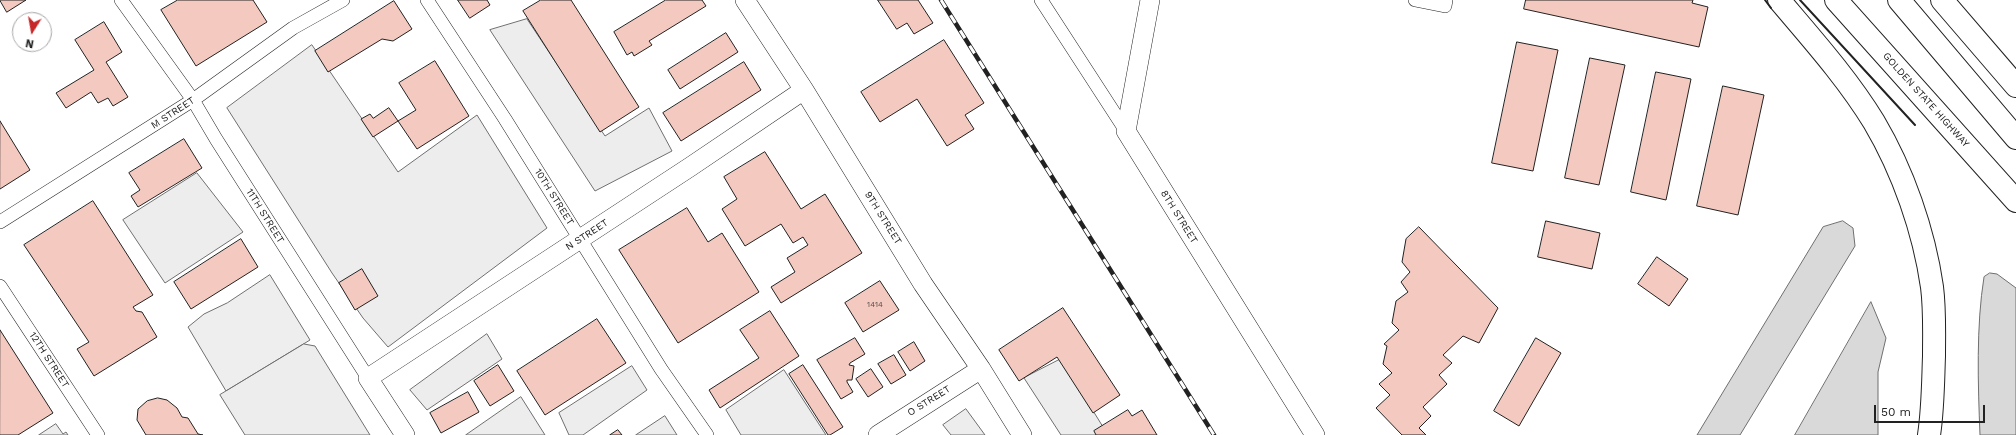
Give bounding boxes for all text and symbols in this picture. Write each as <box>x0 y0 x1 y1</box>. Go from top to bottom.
north arrow <box>12 12 52 52</box>
text: N <box>25 36 35 50</box>
street label: GOLDEN STATE HIGHWAY <box>1880 50 1972 150</box>
street label: M STREET <box>149 94 197 132</box>
street label: 10TH STREET <box>532 166 576 228</box>
street label: 11TH STREET <box>243 186 287 246</box>
street label: 8TH STREET <box>1158 188 1200 246</box>
street label: 9TH STREET <box>862 189 904 247</box>
street label: N STREET <box>563 217 611 253</box>
house number: 1414 <box>867 300 883 310</box>
street label: 12TH STREET <box>27 330 71 390</box>
street label: O STREET <box>905 383 953 419</box>
scale bar <box>1876 397 1987 423</box>
text: 50 m <box>1881 405 1911 419</box>

